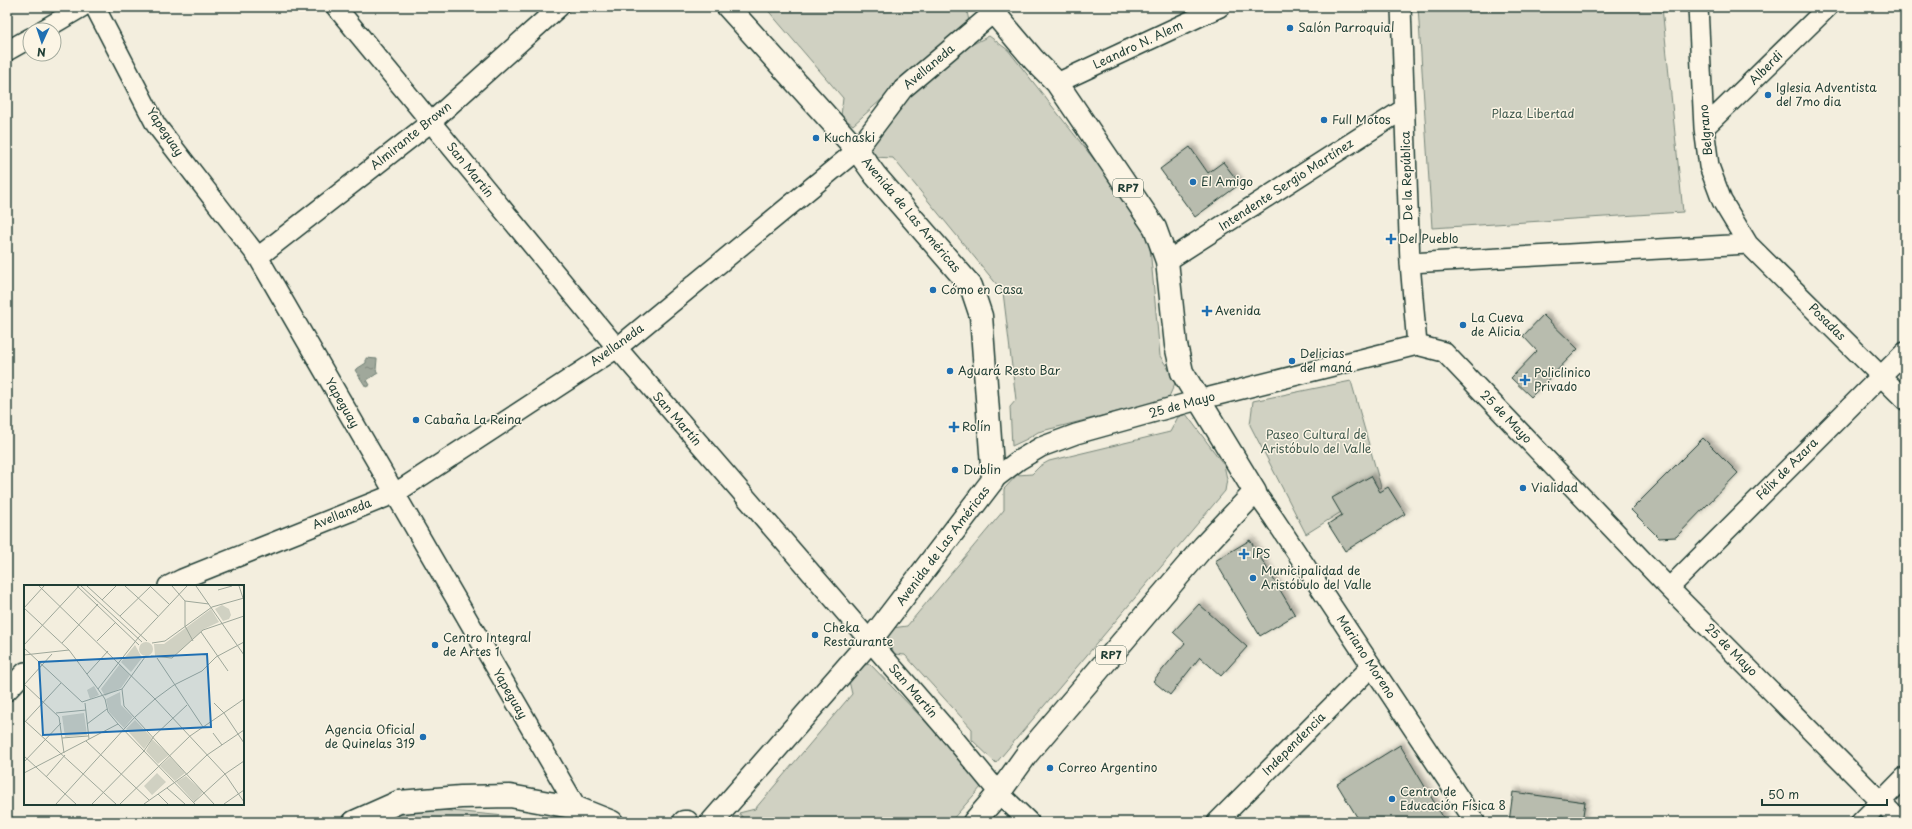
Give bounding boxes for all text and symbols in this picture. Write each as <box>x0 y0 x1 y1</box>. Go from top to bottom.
street label: Leandro N. Alem <box>1090 15 1186 73</box>
place label: Salón Parroquial <box>1298 18 1395 36</box>
north arrow <box>22 22 62 62</box>
marker: Salón Parroquial <box>1285 23 1295 33</box>
street label: Avellaneda <box>899 39 959 93</box>
text: N <box>36 44 46 61</box>
street label: Alberdi <box>1744 46 1786 88</box>
place label: Iglesia Adventista del 7mo dia <box>1776 78 1877 110</box>
marker: Iglesia Adventista del 7mo dia <box>1763 90 1773 100</box>
street label: Almirante Brown <box>366 97 455 174</box>
street label: Yapeguay <box>143 104 189 159</box>
park label: Plaza Libertad <box>1491 104 1575 122</box>
street label: Belgrano <box>1694 104 1716 156</box>
place label: Full Motos <box>1332 110 1391 128</box>
marker: Full Motos <box>1319 115 1329 125</box>
place label: Kuchaski <box>824 128 875 146</box>
street label: De la República <box>1395 130 1417 221</box>
marker: Kuchaski <box>811 133 821 143</box>
street label: Intendente Sergio Martínez <box>1215 134 1357 235</box>
street label: San Martín <box>443 138 499 201</box>
street label: Avenida de Las Américas <box>858 153 966 276</box>
place label: El Amigo <box>1201 172 1253 190</box>
marker: El Amigo <box>1188 177 1198 187</box>
road number: RP7 <box>1113 179 1143 197</box>
place label: Del Pueblo <box>1399 229 1459 247</box>
marker: Del Pueblo <box>1386 234 1396 244</box>
place label: Cómo en Casa <box>941 280 1024 298</box>
marker: Cómo en Casa <box>928 285 938 295</box>
street label: Posadas <box>1805 299 1851 344</box>
place label: Avenida <box>1215 301 1261 319</box>
marker: Avenida <box>1202 306 1212 316</box>
place label: La Cueva de Alicia <box>1471 308 1524 340</box>
street label: Avellaneda <box>586 318 647 370</box>
marker: La Cueva de Alicia <box>1458 320 1468 330</box>
place label: Delicias del maná <box>1300 344 1353 376</box>
marker: Delicias del maná <box>1287 356 1297 366</box>
place label: Aguará Resto Bar <box>958 361 1061 379</box>
place label: Policlinico Privado <box>1534 363 1591 395</box>
marker: Aguará Resto Bar <box>945 366 955 376</box>
street label: Yapeguay <box>321 374 365 431</box>
marker: Policlinico Privado <box>1519 374 1531 386</box>
street label: 25 de Mayo <box>1147 386 1217 422</box>
street label: 25 de Mayo <box>1477 386 1537 447</box>
street label: San Martín <box>649 387 706 449</box>
place label: Cabaña La Reina <box>424 410 522 428</box>
marker: Cabaña La Reina <box>411 415 421 425</box>
place label: Rolín <box>962 417 991 435</box>
marker: Rolín <box>949 422 959 432</box>
park label: Paseo Cultural de Aristóbulo del Valle <box>1261 425 1372 457</box>
street label: Félix de Azara <box>1751 433 1822 503</box>
place label: Dublin <box>963 460 1001 478</box>
marker: Dublin <box>950 465 960 475</box>
place label: Vialidad <box>1531 478 1579 496</box>
street label: Avenida de Las Américas <box>891 482 993 609</box>
marker: Vialidad <box>1518 483 1528 493</box>
street label: Avellaneda <box>309 493 375 533</box>
place label: IPS <box>1252 544 1271 562</box>
marker: IPS <box>1239 549 1249 559</box>
place label: Municipalidad de Aristóbulo del Valle <box>1261 561 1372 593</box>
marker: Municipalidad de Aristóbulo del Valle <box>1248 573 1258 583</box>
inset map <box>24 585 244 805</box>
street label: Mariano Moreno <box>1333 611 1401 702</box>
place label: Cheka Restaurante <box>823 618 894 650</box>
street label: 25 de Mayo <box>1701 619 1762 680</box>
place label: Centro Integral de Artes 1 <box>443 628 531 660</box>
marker: Cheka Restaurante <box>810 630 820 640</box>
marker: Centro Integral de Artes 1 <box>430 640 440 650</box>
road number: RP7 <box>1096 646 1126 664</box>
street label: San Martín <box>885 659 942 721</box>
street label: Yapeguay <box>489 665 533 722</box>
street label: Independencia <box>1258 707 1330 779</box>
place label: Agencia Oficial de Quinelas 319 <box>325 720 415 752</box>
marker: Agencia Oficial de Quinelas 319 <box>418 732 428 742</box>
place label: Correo Argentino <box>1058 758 1158 776</box>
marker: Correo Argentino <box>1045 763 1055 773</box>
scale bar <box>1762 781 1887 807</box>
place label: Centro de Educación Física 8 <box>1400 782 1506 814</box>
text: 50 m <box>1768 785 1799 803</box>
marker: Centro de Educación Física 8 <box>1387 794 1397 804</box>

